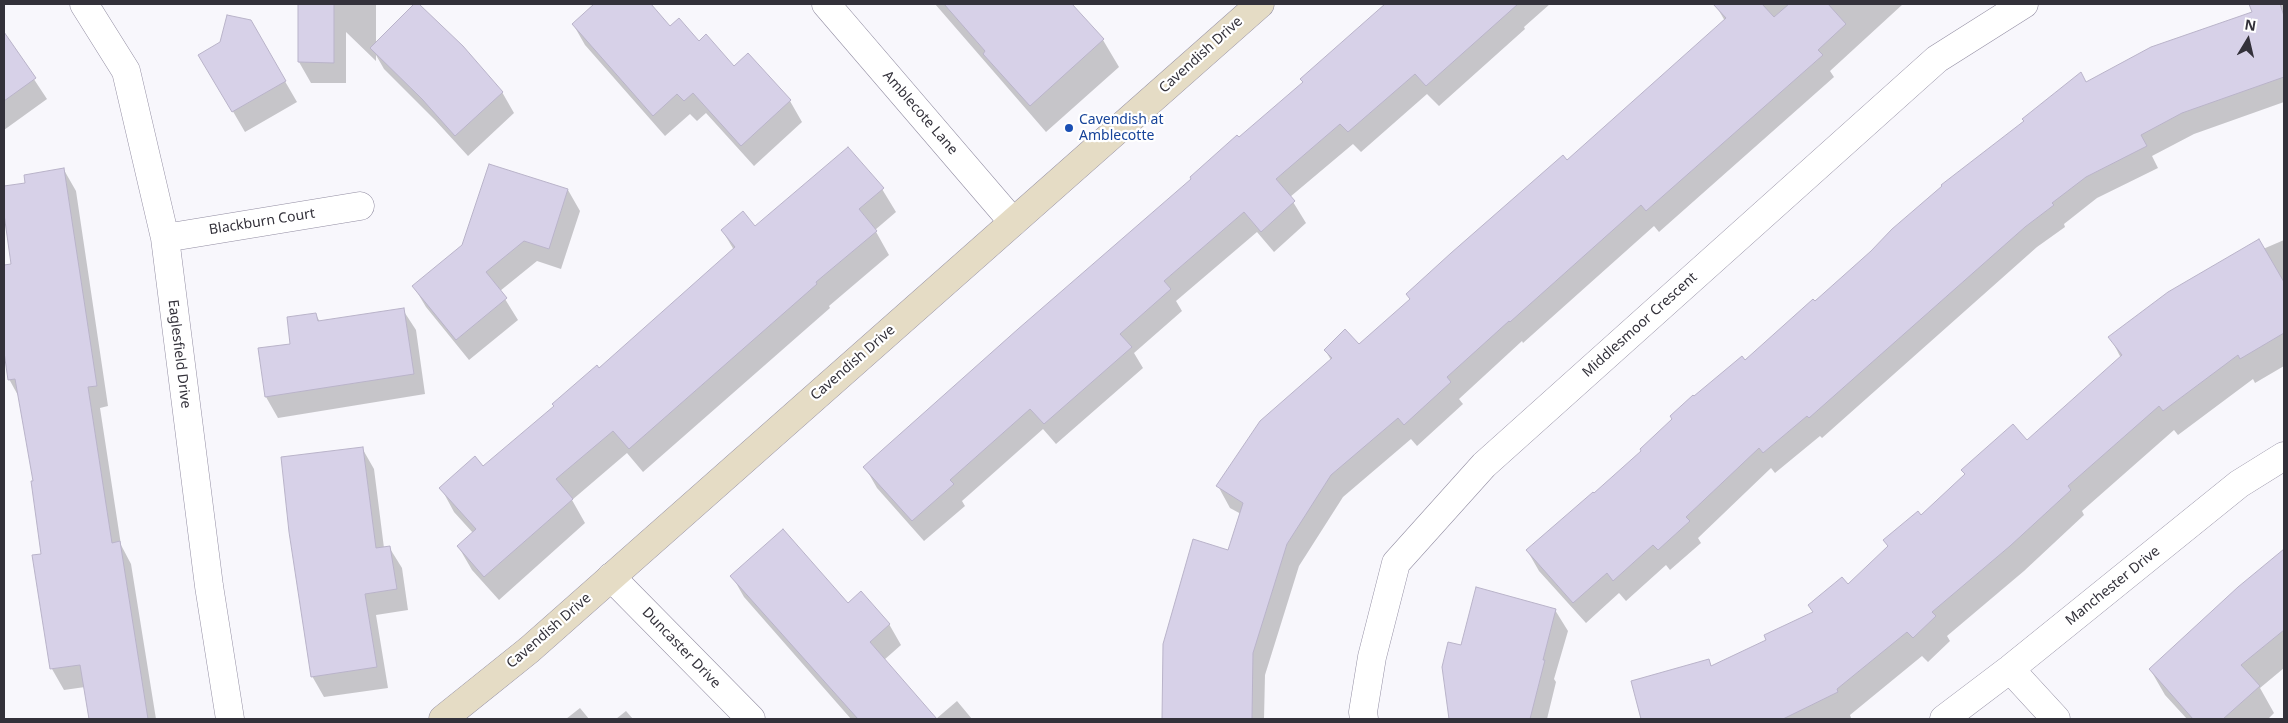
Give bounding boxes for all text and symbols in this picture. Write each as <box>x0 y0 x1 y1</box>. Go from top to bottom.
street label: Cavendish Drive <box>1156 13 1246 97</box>
text: N <box>2243 14 2258 35</box>
north arrow <box>2223 15 2273 65</box>
street label: Amblecote Lane <box>879 68 961 158</box>
place label: Cavendish at Amblecotte <box>1079 112 1163 144</box>
marker: Cavendish at Amblecotte <box>1063 122 1075 134</box>
street label: Blackburn Court <box>208 205 316 239</box>
street label: Middlesmoor Crescent <box>1579 269 1701 381</box>
street label: Eaglesfield Drive <box>164 299 194 409</box>
street label: Cavendish Drive <box>807 322 899 404</box>
street label: Manchester Drive <box>2063 543 2163 629</box>
street label: Cavendish Drive <box>503 590 595 672</box>
street label: Duncaster Drive <box>638 604 724 692</box>

